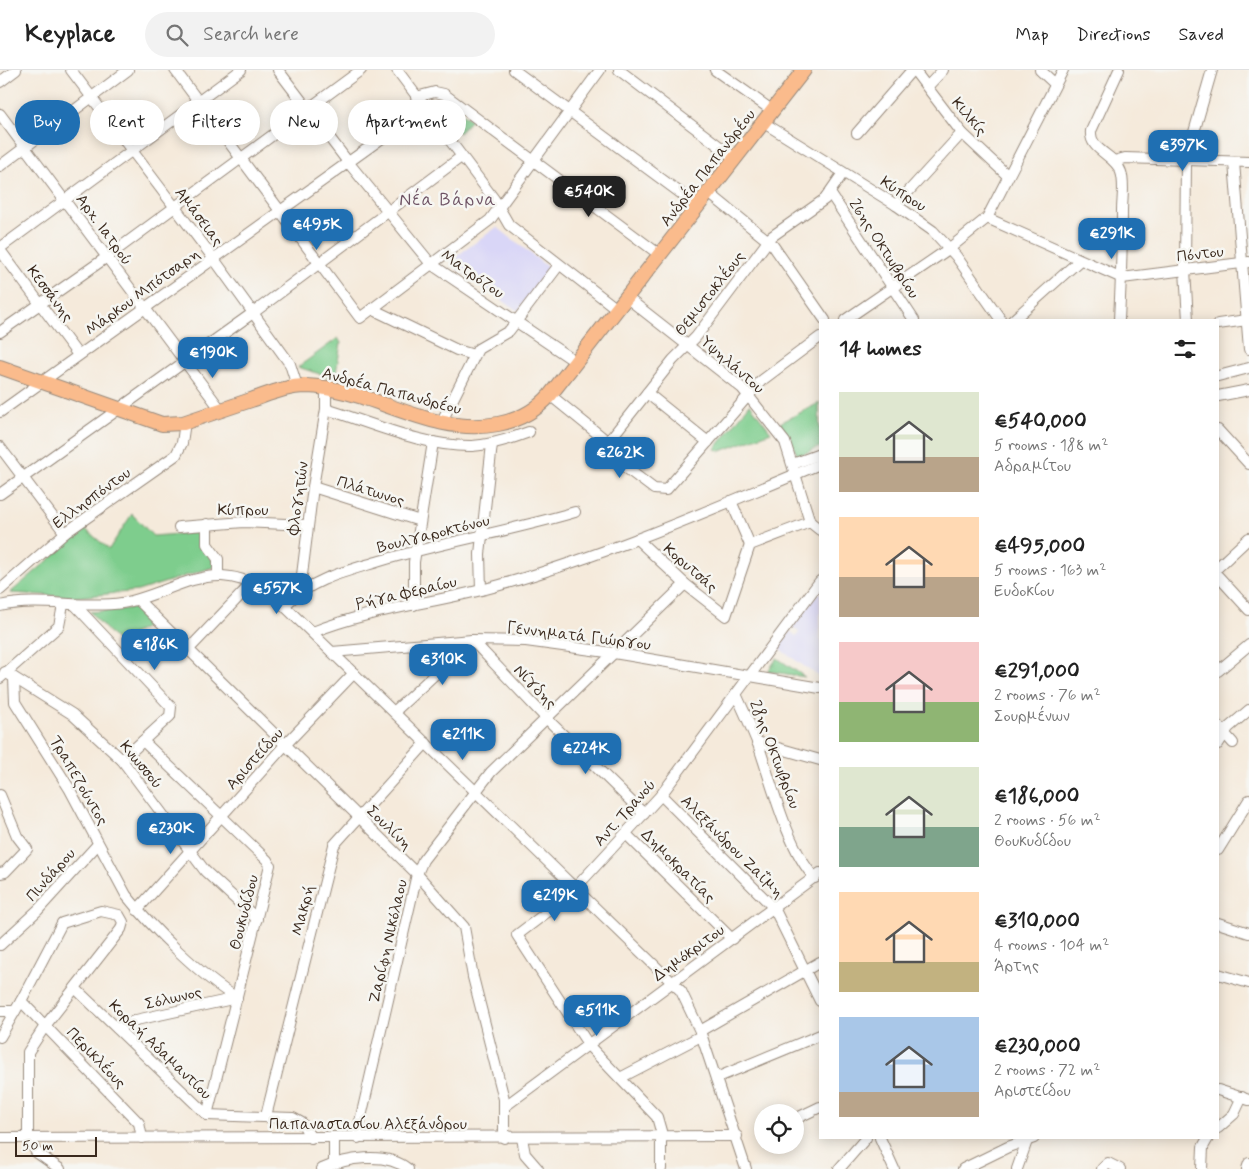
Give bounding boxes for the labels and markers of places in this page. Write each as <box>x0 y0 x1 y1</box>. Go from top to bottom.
pin: €397K <box>1148 129 1218 172</box>
pin: €540K <box>554 176 624 218</box>
pin: €495K <box>282 208 352 251</box>
pin: €291K <box>1077 218 1147 260</box>
pin: €190K <box>178 336 248 379</box>
pin: €262K <box>585 436 655 479</box>
pin: €557K <box>242 572 312 615</box>
pin: €186K <box>120 628 190 671</box>
pin: €310K <box>408 644 478 686</box>
pin: €211K <box>428 718 498 761</box>
pin: €224K <box>551 732 621 775</box>
pin: €230K <box>136 812 206 855</box>
pin: €219K <box>520 880 590 922</box>
pin: €511K <box>562 994 632 1037</box>

